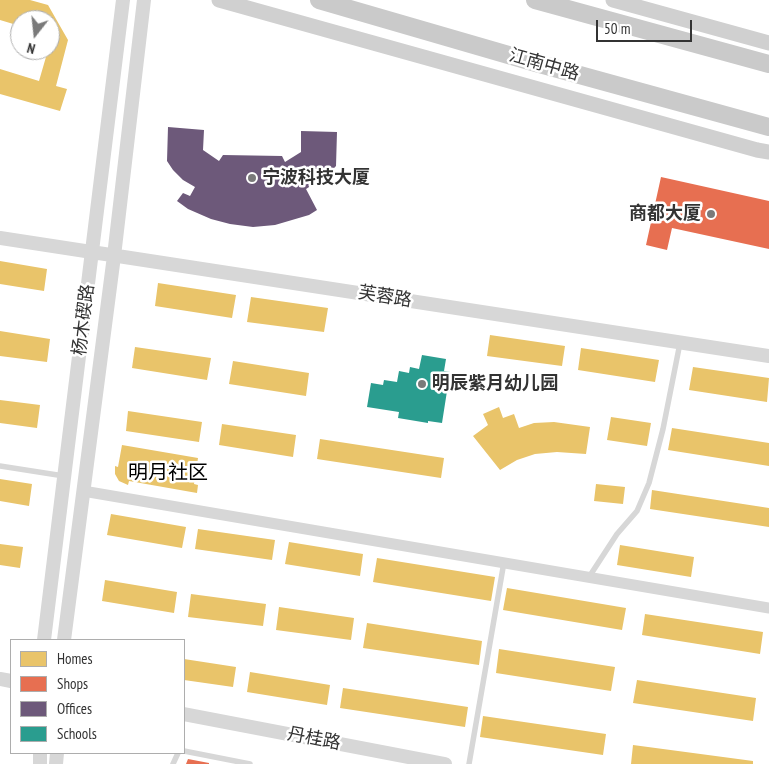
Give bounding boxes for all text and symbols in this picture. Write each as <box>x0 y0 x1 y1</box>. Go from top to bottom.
north arrow <box>10 10 60 60</box>
scale bar <box>599 10 695 42</box>
text: 50 m <box>604 19 630 38</box>
text: N <box>25 39 37 58</box>
street label: 江南中路 <box>506 45 582 85</box>
place label: 宁波科技大厦 <box>262 167 370 189</box>
marker: 宁波科技大厦 <box>246 172 258 184</box>
place label: 商都大厦 <box>629 203 701 225</box>
marker: 商都大厦 <box>705 208 717 220</box>
street label: 芙蓉路 <box>357 282 413 312</box>
street label: 杨木碶路 <box>69 283 99 357</box>
place label: 明辰紫月幼儿园 <box>432 373 558 395</box>
marker: 明辰紫月幼儿园 <box>416 378 428 390</box>
district label: 明月社区 <box>128 461 208 485</box>
legend <box>10 639 185 754</box>
text: Homes <box>57 649 93 668</box>
text: Shops <box>57 674 88 693</box>
text: Offices <box>57 699 92 718</box>
street label: 丹桂路 <box>285 723 343 755</box>
text: Schools <box>57 724 97 743</box>

